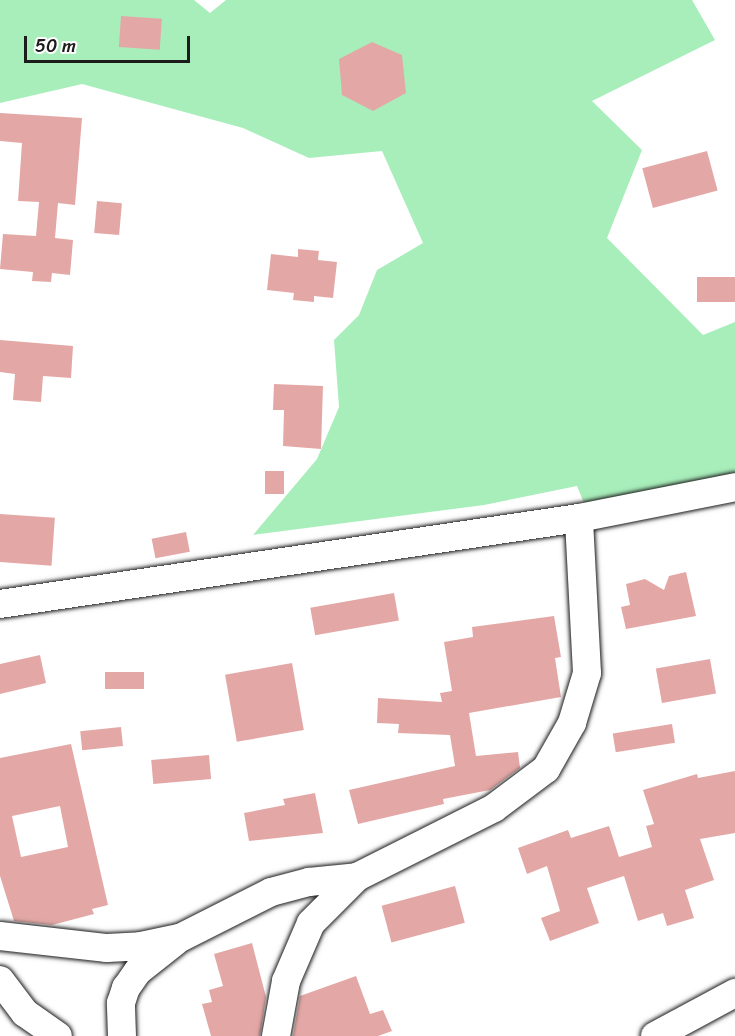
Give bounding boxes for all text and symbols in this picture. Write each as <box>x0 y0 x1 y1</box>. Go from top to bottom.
scale bar <box>27 24 194 62</box>
text: 50 m <box>35 30 76 62</box>

